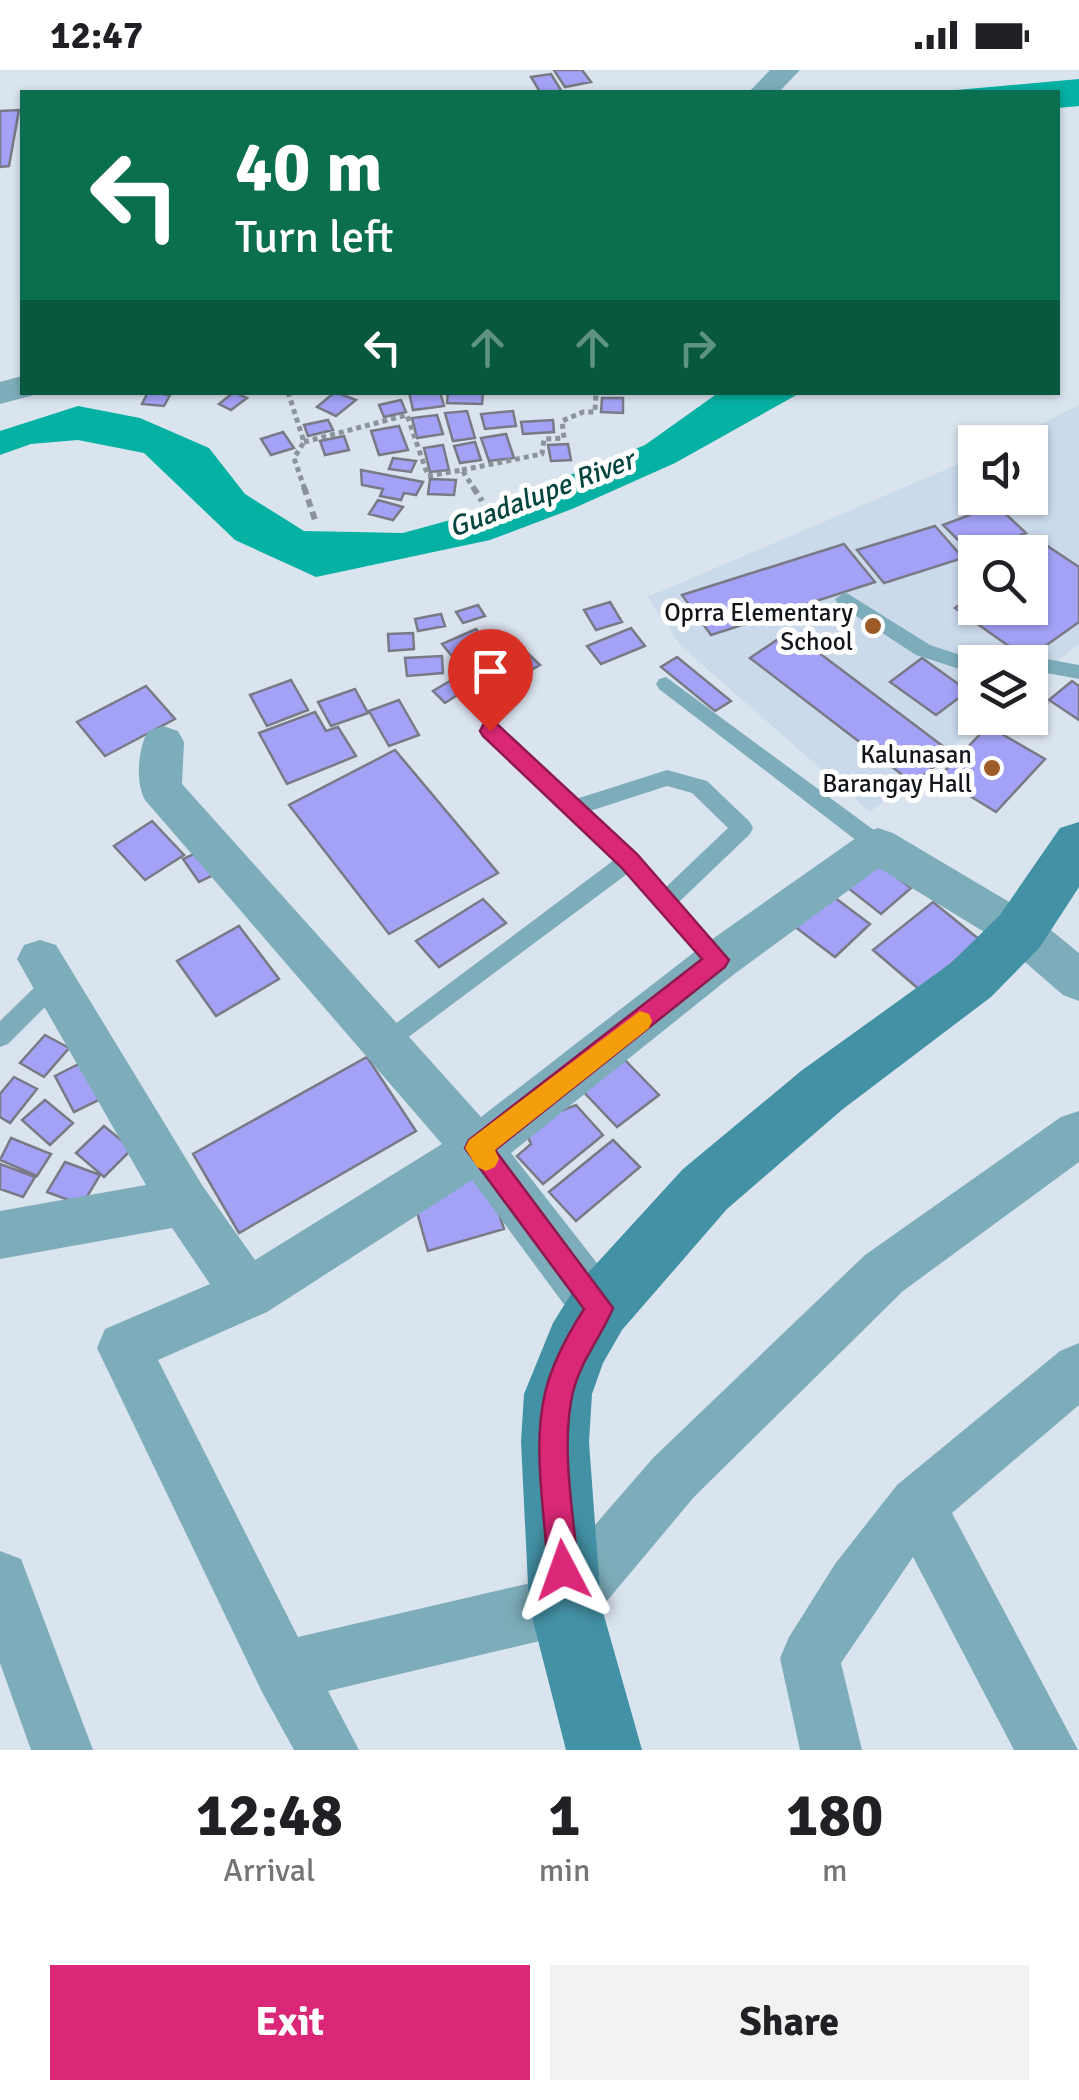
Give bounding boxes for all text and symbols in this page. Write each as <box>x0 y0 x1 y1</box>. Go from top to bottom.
text: 12:47 <box>50 12 143 59</box>
text: 40 m <box>235 124 383 210</box>
icon: left <box>70 130 200 260</box>
text: Turn left <box>235 210 394 265</box>
icon: left <box>355 320 410 375</box>
icon: ahead <box>460 320 515 375</box>
icon: ahead <box>565 320 620 375</box>
icon: right <box>670 320 725 375</box>
map controls <box>958 425 1048 735</box>
button: sound <box>958 425 1048 515</box>
water label: Guadalupe River <box>444 442 642 545</box>
button: search <box>958 535 1048 625</box>
place label: Oprra Elementary School <box>664 597 853 657</box>
marker: Oprra Elementary School <box>862 615 884 637</box>
pin <box>448 629 533 732</box>
icon: arrive <box>463 644 518 699</box>
button: layers <box>958 645 1048 735</box>
place label: Kalunasan Barangay Hall <box>822 739 972 799</box>
marker: Kalunasan Barangay Hall <box>981 757 1003 779</box>
position arrow <box>511 1518 615 1622</box>
text: 12:48 <box>196 1779 343 1853</box>
text: 1 <box>548 1779 581 1853</box>
text: 180 <box>786 1779 883 1853</box>
text: Arrival <box>223 1851 315 1890</box>
text: min <box>539 1851 590 1890</box>
text: m <box>822 1851 847 1890</box>
button: Exit <box>50 1965 530 2080</box>
button: Share <box>550 1965 1029 2080</box>

